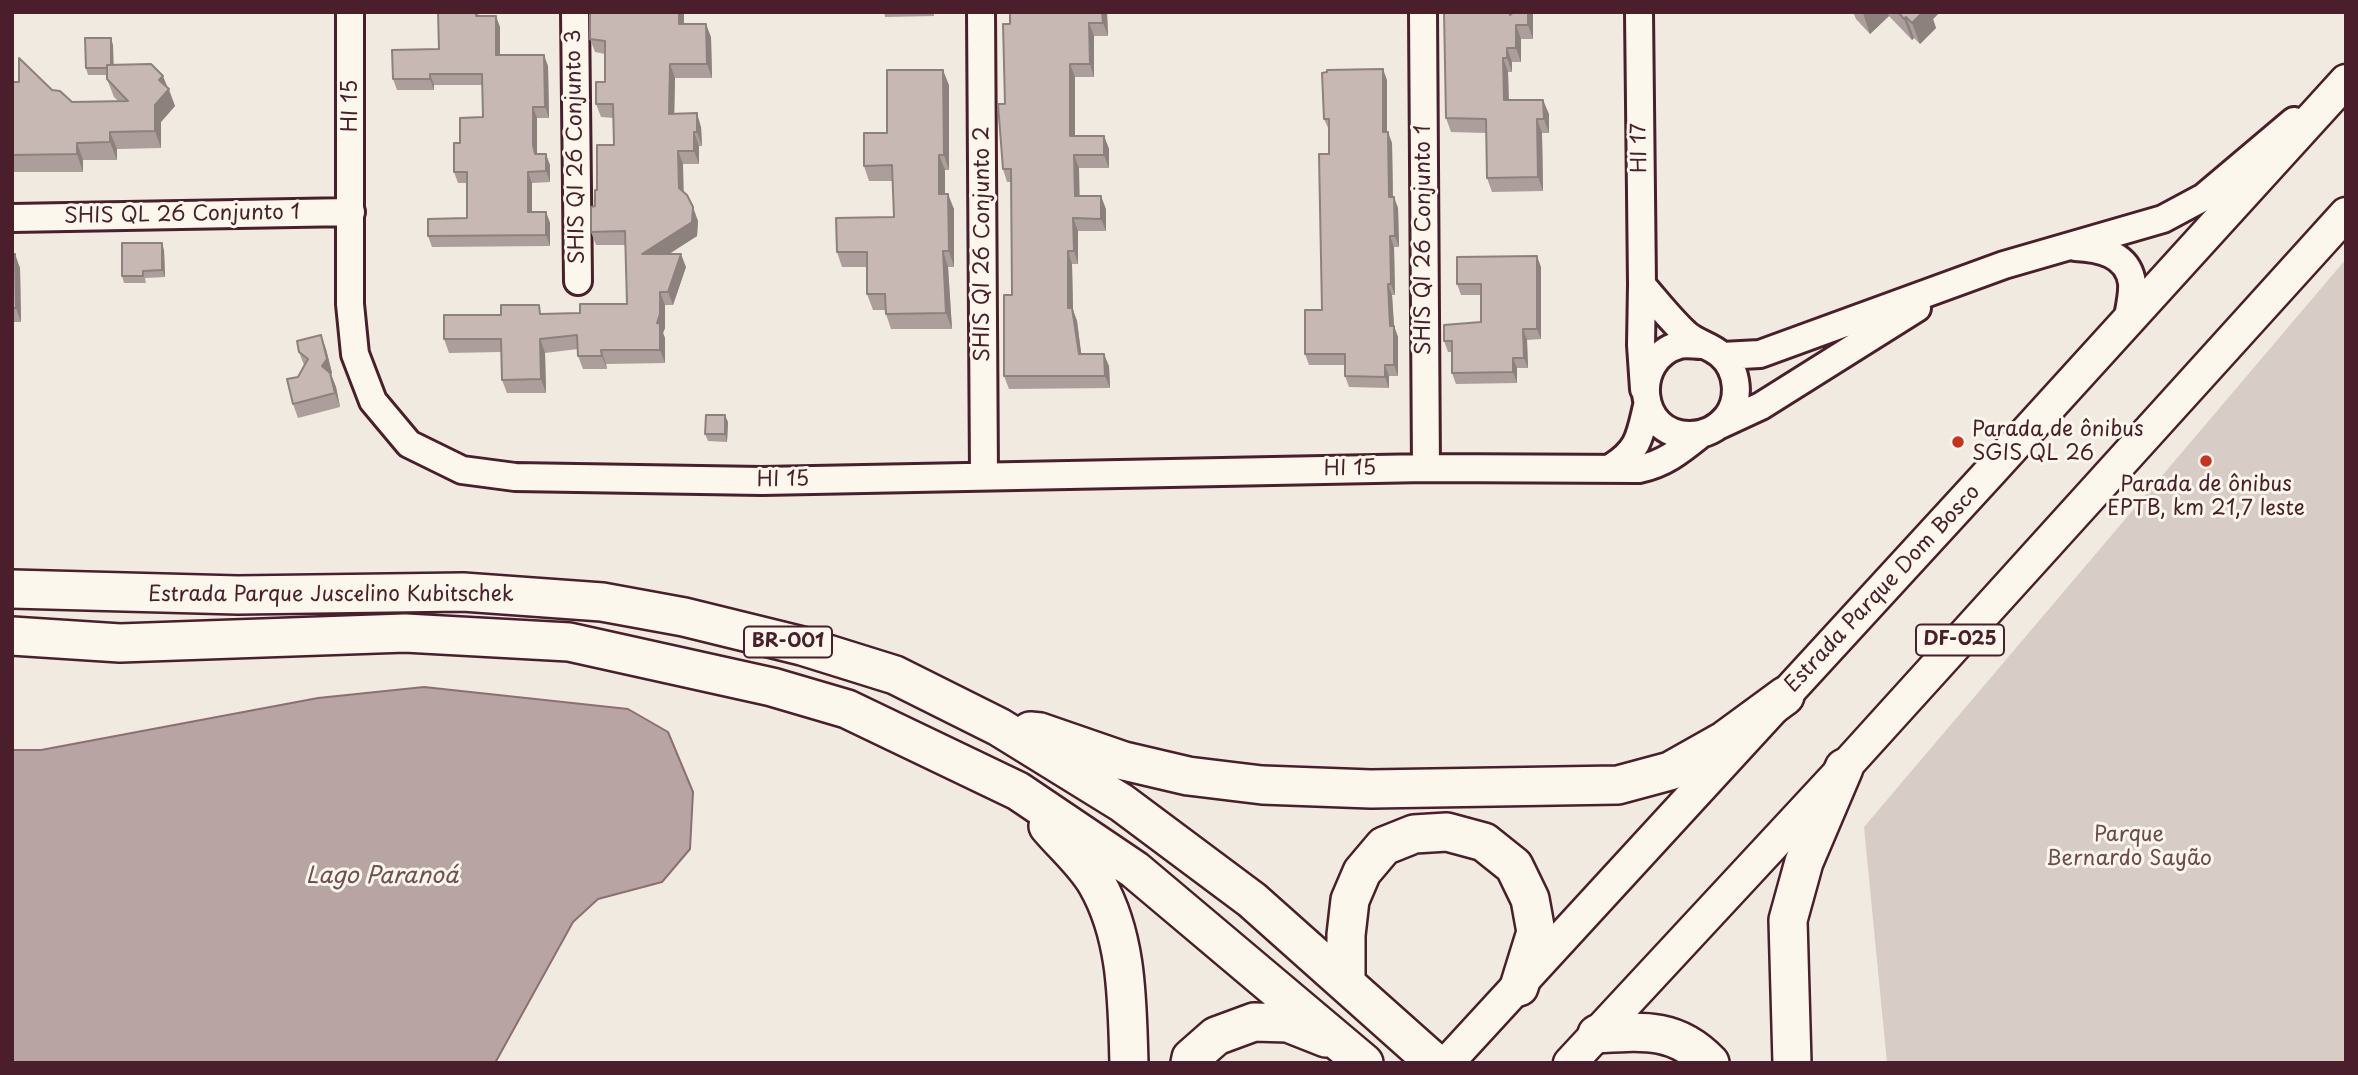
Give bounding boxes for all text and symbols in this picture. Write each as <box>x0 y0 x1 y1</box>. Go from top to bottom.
street label: SHIS QI 26 Conjunto 3 <box>561 29 591 265</box>
street label: HI 15 <box>338 80 364 132</box>
street label: HI 17 <box>1627 123 1653 173</box>
street label: SHIS QI 26 Conjunto 1 <box>1411 125 1437 355</box>
street label: SHIS QI 26 Conjunto 2 <box>970 126 996 362</box>
street label: SHIS QL 26 Conjunto 1 <box>64 200 300 230</box>
place label: Parada de ônibus SGIS QL 26 <box>1972 417 2143 467</box>
marker: Parada de ônibus SGIS QL 26 <box>1950 434 1966 450</box>
marker: Parada de ônibus EPTB, km 21,7 leste <box>2198 453 2214 469</box>
street label: HI 15 <box>1324 456 1376 482</box>
street label: HI 15 <box>757 467 809 493</box>
place label: Parada de ônibus EPTB, km 21,7 leste <box>2107 472 2305 522</box>
street label: Estrada Parque Dom Bosco <box>1780 480 1986 698</box>
street label: Estrada Parque Juscelino Kubitschek <box>148 582 514 608</box>
road number: DF-025 <box>1916 624 2004 656</box>
road number: BR-001 <box>744 626 832 657</box>
park label: Parque Bernardo Sayão <box>2046 822 2212 872</box>
water label: Lago Paranoá <box>306 863 458 891</box>

